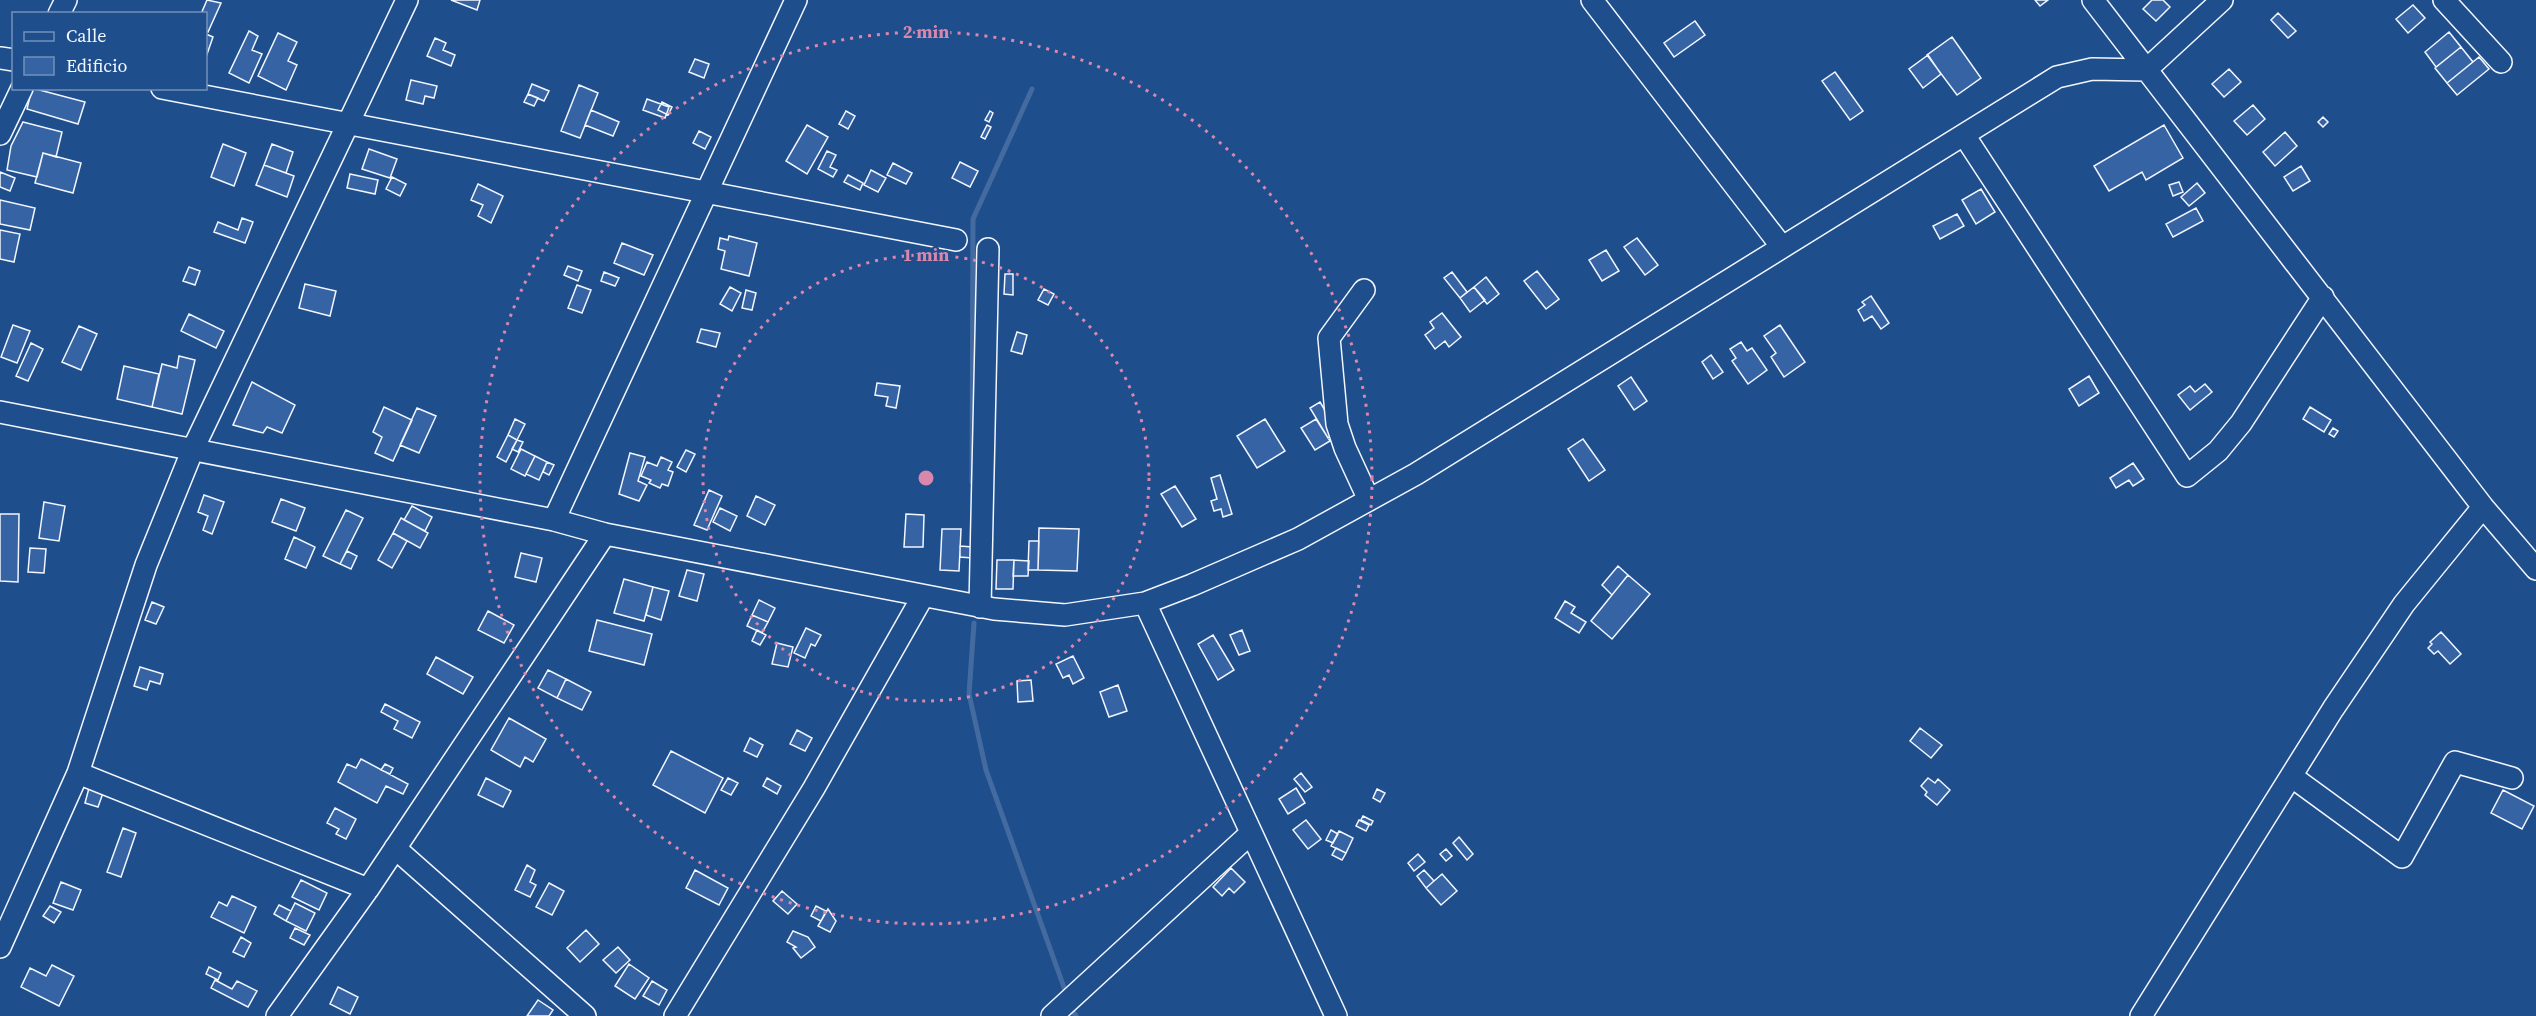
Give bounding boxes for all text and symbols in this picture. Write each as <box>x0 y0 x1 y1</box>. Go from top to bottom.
legend <box>12 12 207 90</box>
text: 2 min <box>903 19 949 44</box>
text: Calle <box>66 23 106 48</box>
text: Edificio <box>66 53 127 78</box>
text: 1 min <box>903 242 949 267</box>
centre of rings <box>916 468 936 488</box>

